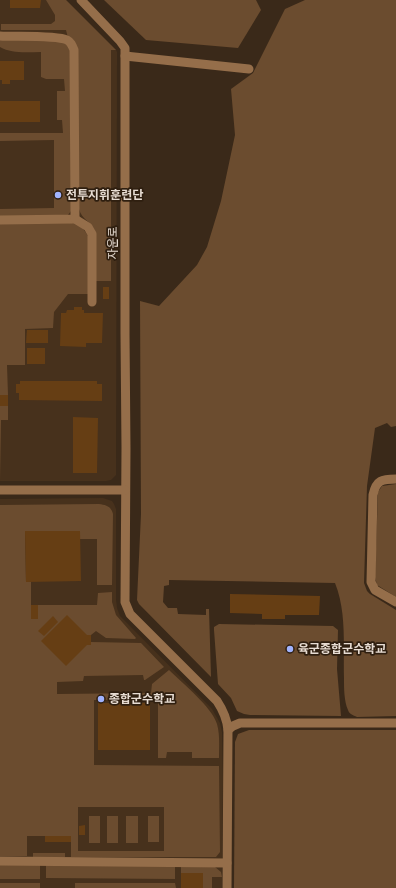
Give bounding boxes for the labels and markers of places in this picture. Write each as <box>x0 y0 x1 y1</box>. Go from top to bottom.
place label: 전투지휘훈련단 <box>66 187 143 202</box>
marker: 전투지휘훈련단 <box>53 190 63 200</box>
place label: 육군종합군수학교 <box>298 641 386 656</box>
marker: 육군종합군수학교 <box>285 644 295 654</box>
place label: 종합군수학교 <box>109 691 175 706</box>
marker: 종합군수학교 <box>96 694 106 704</box>

